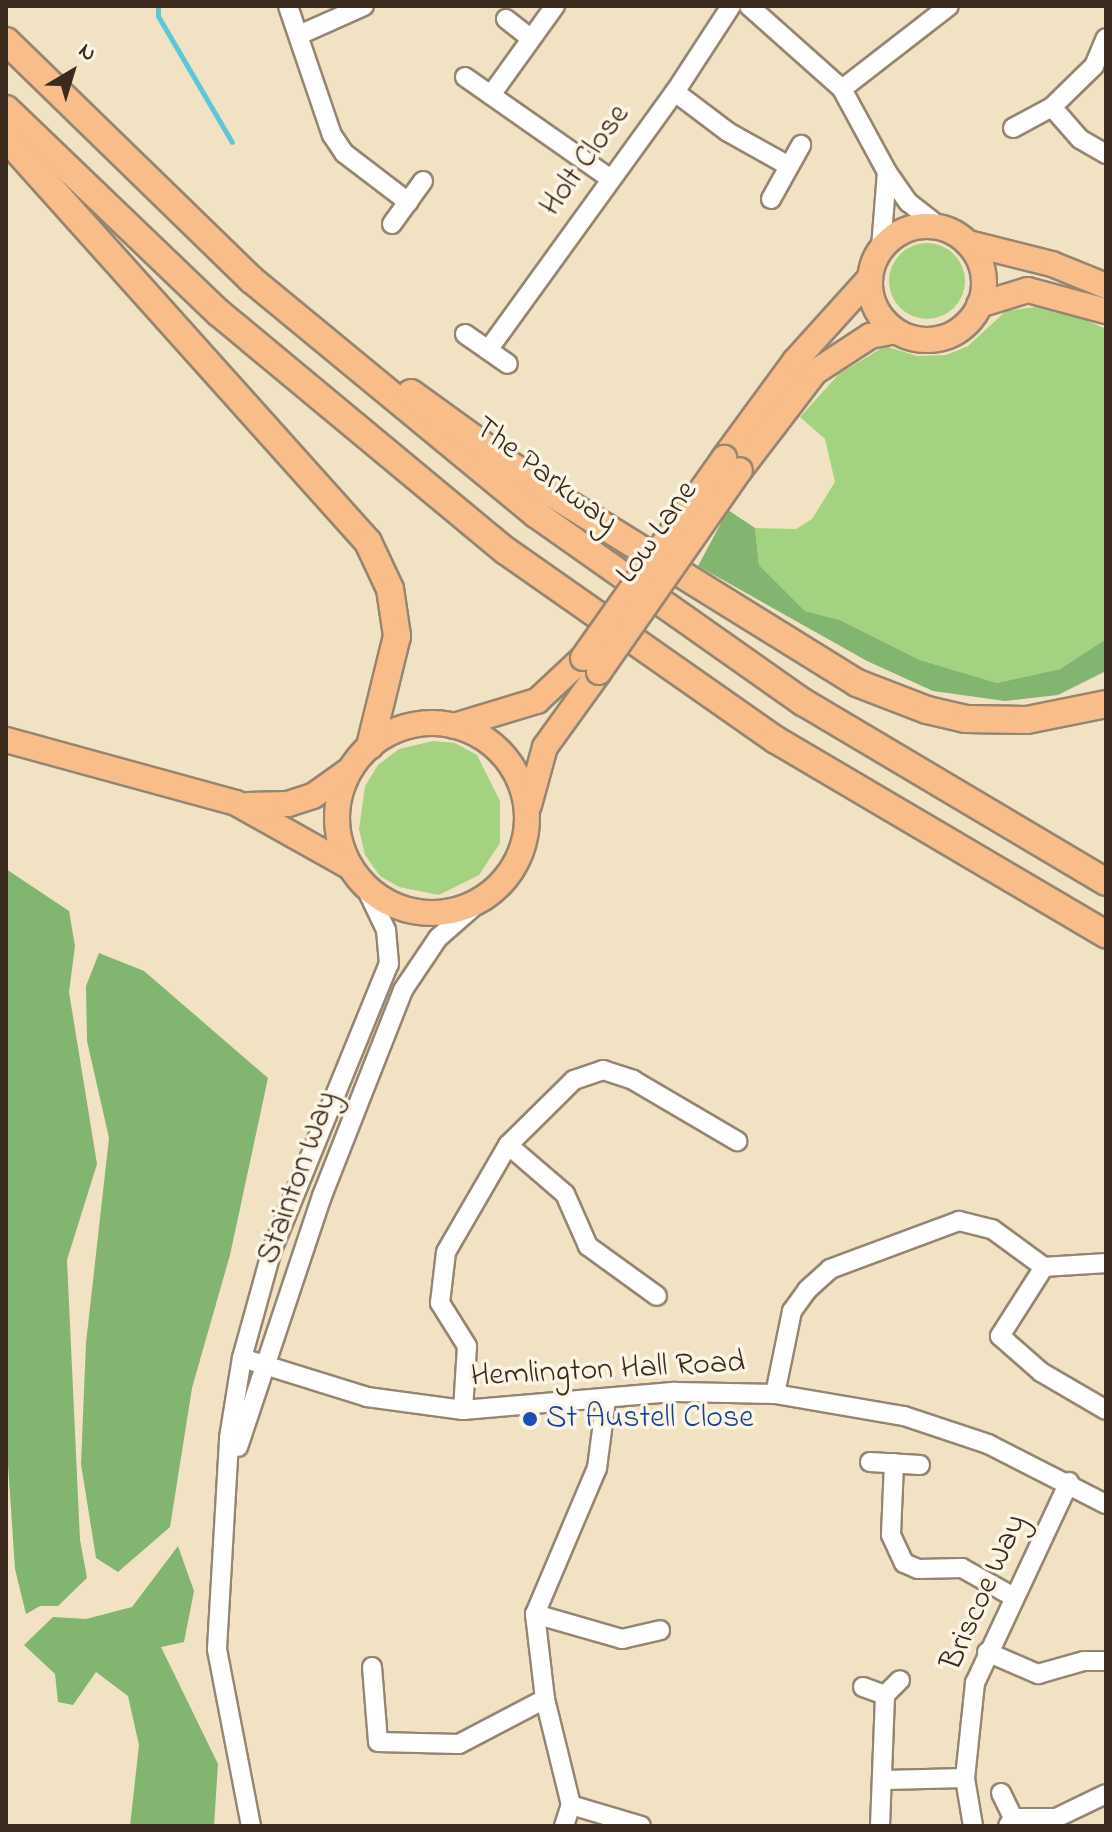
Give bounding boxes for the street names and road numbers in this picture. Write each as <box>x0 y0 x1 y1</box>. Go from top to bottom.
street label: Holt Close <box>533 98 639 224</box>
street label: The Parkway <box>466 410 624 542</box>
street label: Low Lane <box>609 474 707 592</box>
street label: Stainton Way <box>250 1086 348 1270</box>
street label: Hemlington Hall Road <box>470 1345 746 1397</box>
street label: Briscoe Way <box>934 1509 1036 1677</box>

